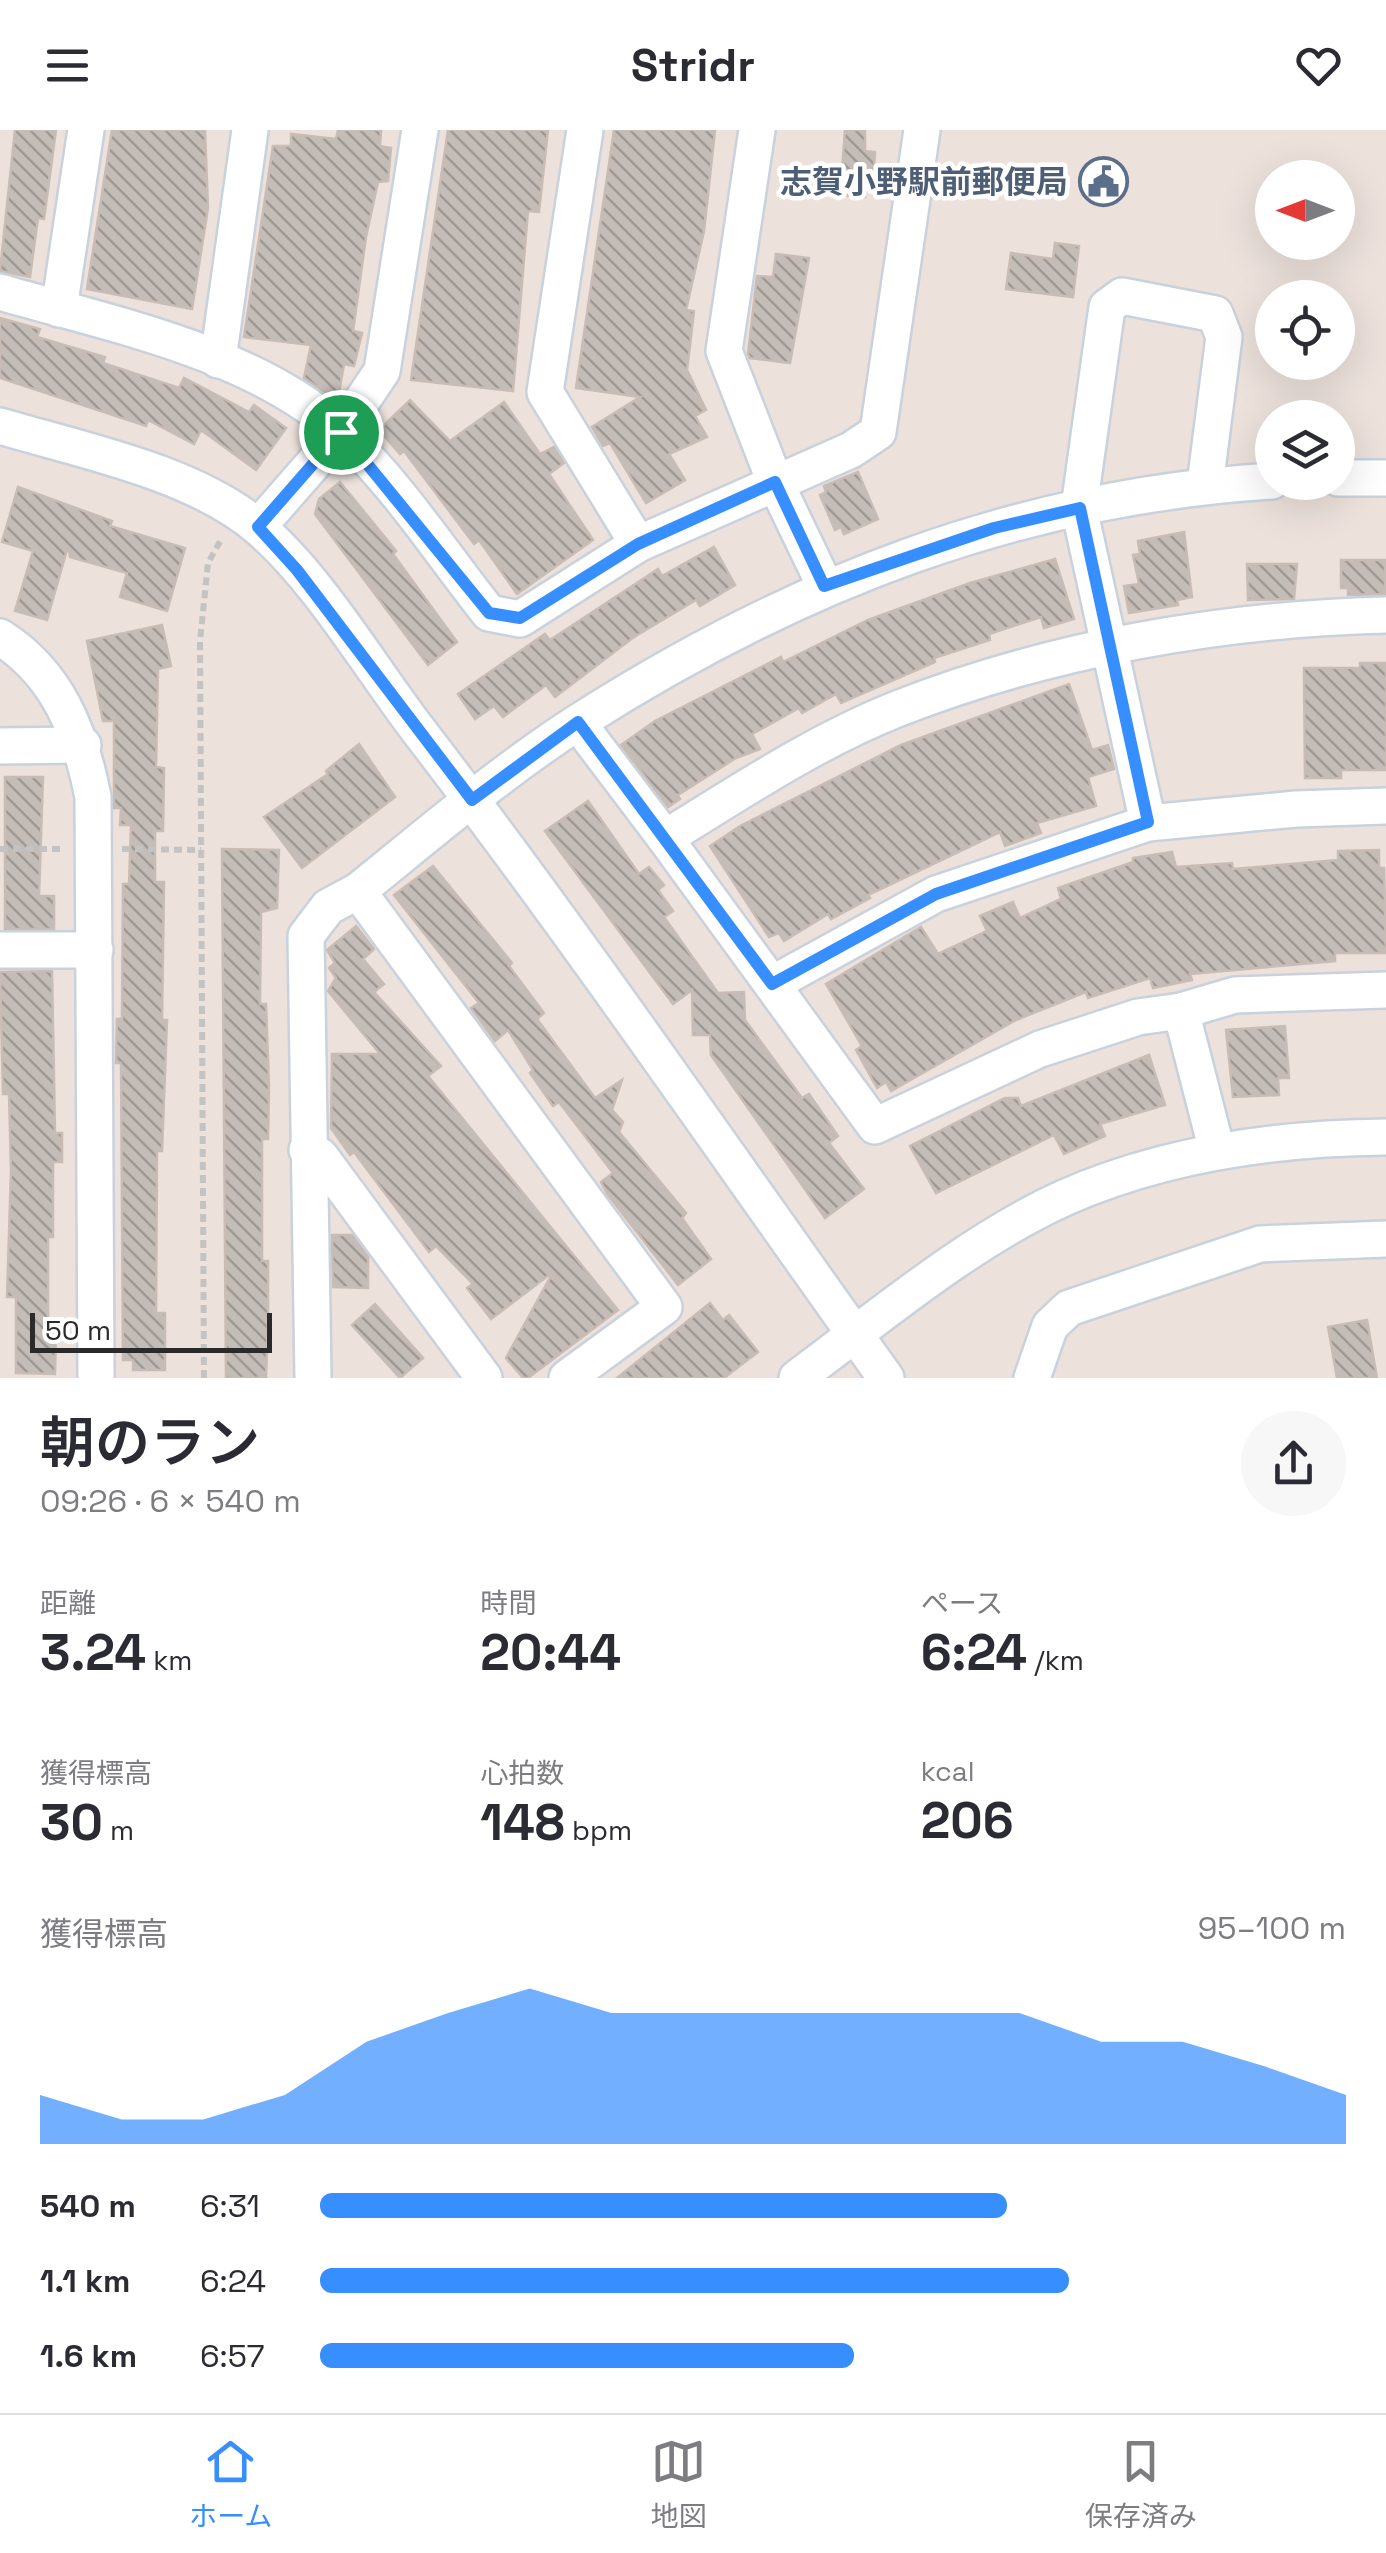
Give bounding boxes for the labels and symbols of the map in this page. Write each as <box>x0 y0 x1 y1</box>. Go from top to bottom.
public building icon: 志賀小野駅前郵便局 <box>1077 156 1129 208</box>
north arrow <box>1255 160 1355 260</box>
place label: 志賀小野駅前郵便局 <box>780 162 1068 202</box>
pin <box>299 390 384 475</box>
scale bar <box>30 1308 272 1352</box>

